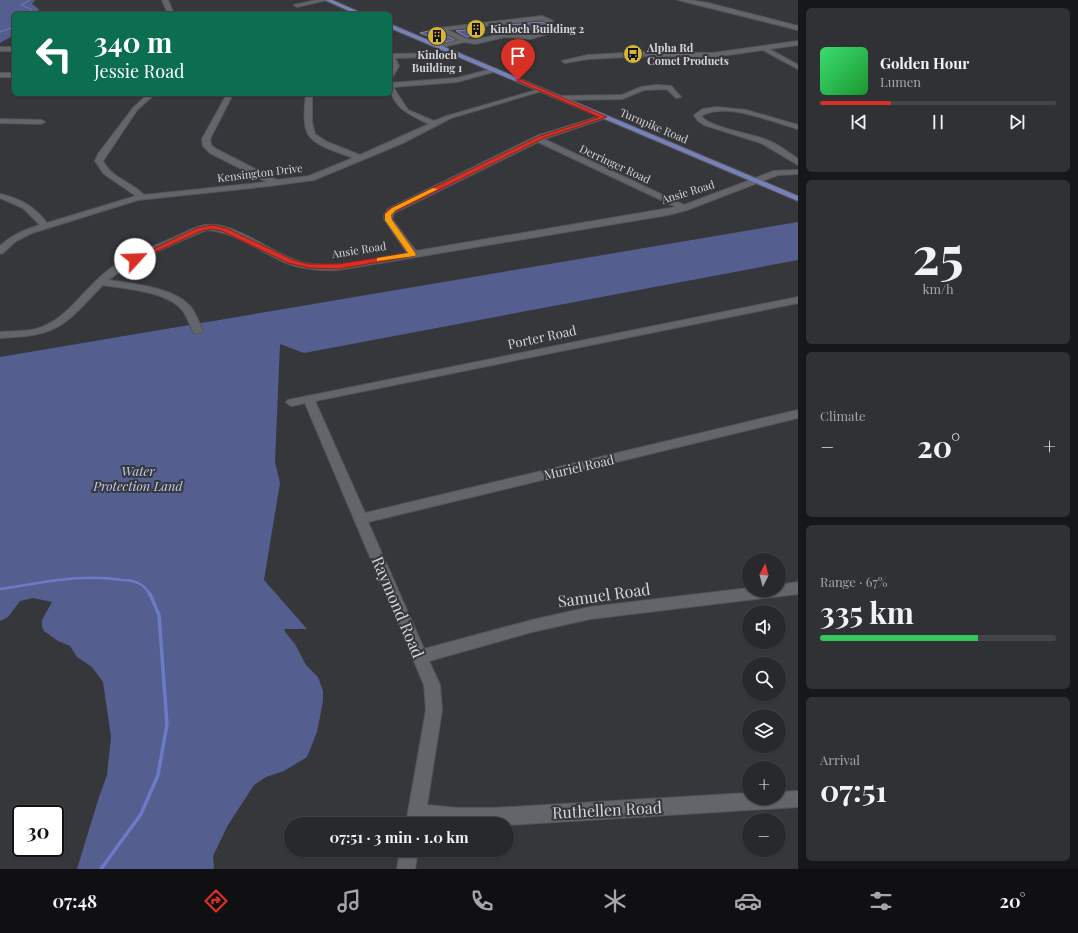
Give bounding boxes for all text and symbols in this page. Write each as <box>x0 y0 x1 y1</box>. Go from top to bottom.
building icon: Kinloch Building 2 <box>465 18 487 40</box>
place label: Kinloch Building 2 <box>490 21 584 36</box>
text: 340 m <box>94 23 172 60</box>
building icon: Kinloch Building 1 <box>426 25 448 47</box>
icon: left <box>28 28 80 80</box>
pin <box>501 39 535 80</box>
place label: Alpha Rd Comet Products <box>646 40 729 68</box>
bus stop icon: Alpha Rd Comet Products <box>622 43 644 65</box>
icon: arrive <box>507 45 529 67</box>
place label: Kinloch Building 1 <box>412 47 462 75</box>
text: Golden Hour <box>880 53 969 73</box>
text: Jessie Road <box>94 59 185 83</box>
text: Lumen <box>880 73 921 90</box>
street label: Turnpike Road <box>618 104 691 147</box>
icon: previous <box>848 111 870 133</box>
icon: pause <box>927 111 949 133</box>
icon: next <box>1006 111 1028 133</box>
street label: Derringer Road <box>577 141 654 187</box>
street label: Kensington Drive <box>216 160 304 185</box>
street label: Ansie Road <box>658 176 717 207</box>
text: 25 <box>912 219 964 288</box>
position arrow <box>114 238 156 280</box>
street label: Ansie Road <box>330 238 388 261</box>
text: km/h <box>922 280 954 297</box>
street label: Porter Road <box>506 321 578 352</box>
text: Climate <box>820 407 866 424</box>
text: 20° <box>917 426 960 466</box>
text: − <box>820 431 834 461</box>
text: + <box>1043 431 1056 461</box>
street label: Muriel Road <box>542 450 616 483</box>
park label: Water Protection Land <box>92 462 184 494</box>
street label: Raymond Road <box>368 553 429 661</box>
north arrow <box>742 553 786 597</box>
map controls <box>742 553 786 857</box>
text: Range · 67% <box>820 573 887 590</box>
street label: Samuel Road <box>556 578 652 611</box>
text: 335 km <box>820 592 914 632</box>
button: sound <box>742 605 786 649</box>
button: search <box>742 657 786 701</box>
button: layers <box>742 709 786 753</box>
text: Arrival <box>820 751 860 768</box>
button: + <box>742 761 786 805</box>
text: 07:51 <box>820 770 887 810</box>
street label: Ruthellen Road <box>552 796 662 823</box>
speed limit sign: 30 <box>12 805 64 857</box>
button: − <box>742 813 786 857</box>
text: 07:51 · 3 min · 1.0 km <box>329 827 469 847</box>
icon: directions <box>202 887 230 915</box>
icon: music <box>335 887 363 915</box>
icon: phone <box>468 887 496 915</box>
icon: climate <box>601 887 629 915</box>
icon: car <box>734 887 762 915</box>
icon: filters <box>867 887 895 915</box>
text: 07:48 <box>52 889 97 913</box>
text: 20° <box>1000 889 1025 913</box>

